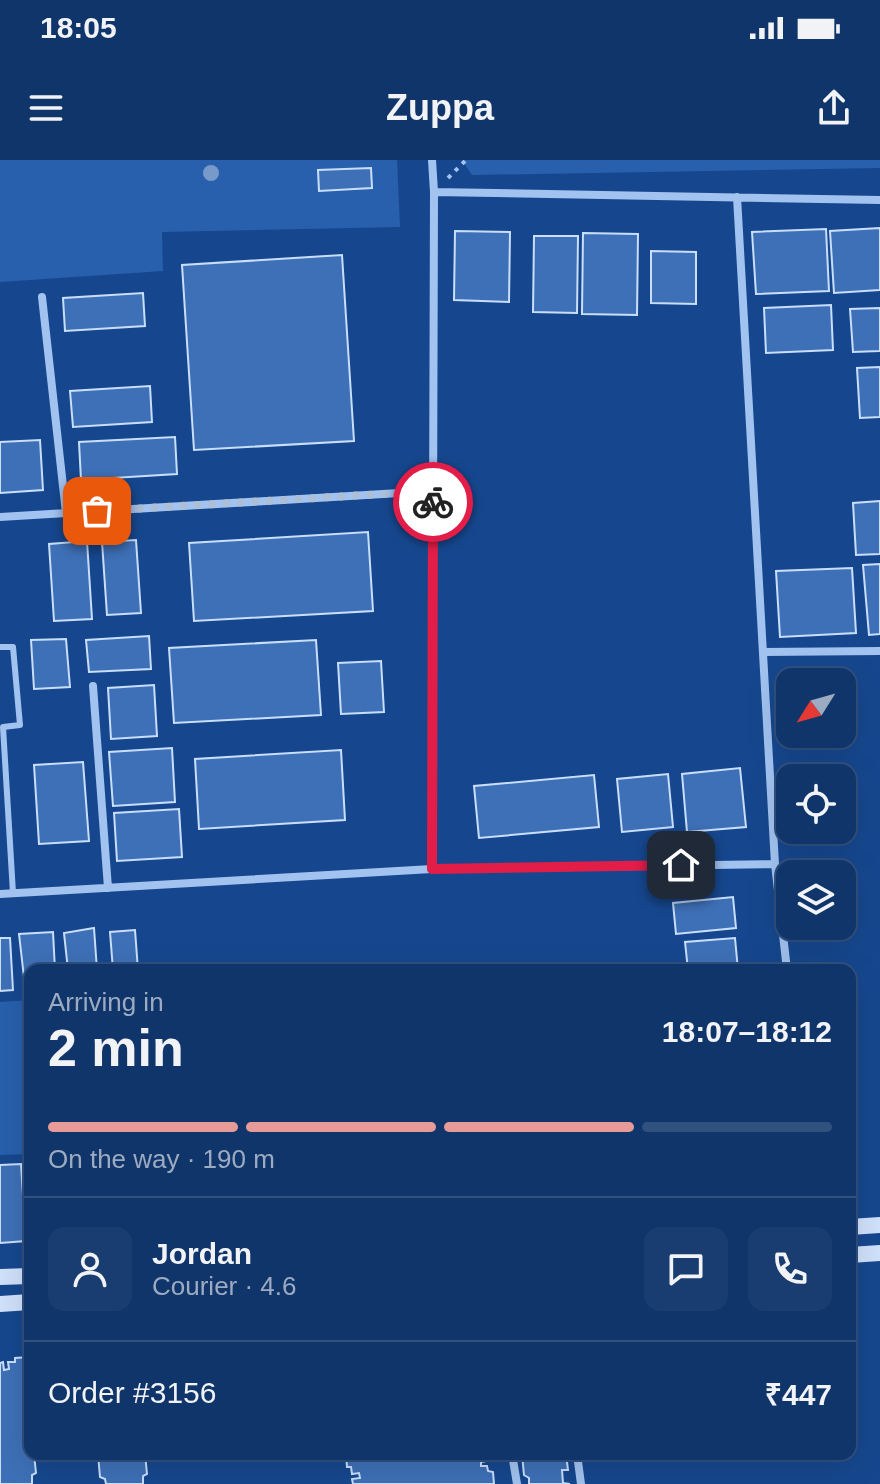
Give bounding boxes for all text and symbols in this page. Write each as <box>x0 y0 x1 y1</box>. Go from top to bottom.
text: 18:05 <box>40 11 117 44</box>
icon: menu <box>24 86 68 130</box>
icon: share <box>812 86 856 130</box>
text: Zuppa <box>386 87 494 128</box>
courier <box>393 462 473 542</box>
pin <box>63 477 131 545</box>
icon: bike <box>411 480 455 524</box>
icon: bag <box>75 489 119 533</box>
north arrow <box>776 668 856 748</box>
map controls <box>776 668 856 940</box>
button: locate <box>776 764 856 844</box>
pin <box>647 831 715 899</box>
icon: home <box>659 843 703 887</box>
button: layers <box>776 860 856 940</box>
text: Arriving in <box>48 987 164 1017</box>
text: 18:07–18:12 <box>662 1015 832 1048</box>
text: 2 min <box>48 1019 184 1077</box>
text: On the way · 190 m <box>48 1144 275 1174</box>
button: person <box>48 1227 132 1311</box>
button: chat <box>644 1227 728 1311</box>
button: phone <box>748 1227 832 1311</box>
text: Jordan <box>152 1237 252 1270</box>
text: Courier · 4.6 <box>152 1271 297 1301</box>
text: Order #3156 <box>48 1376 216 1409</box>
text: ₹447 <box>765 1378 832 1411</box>

